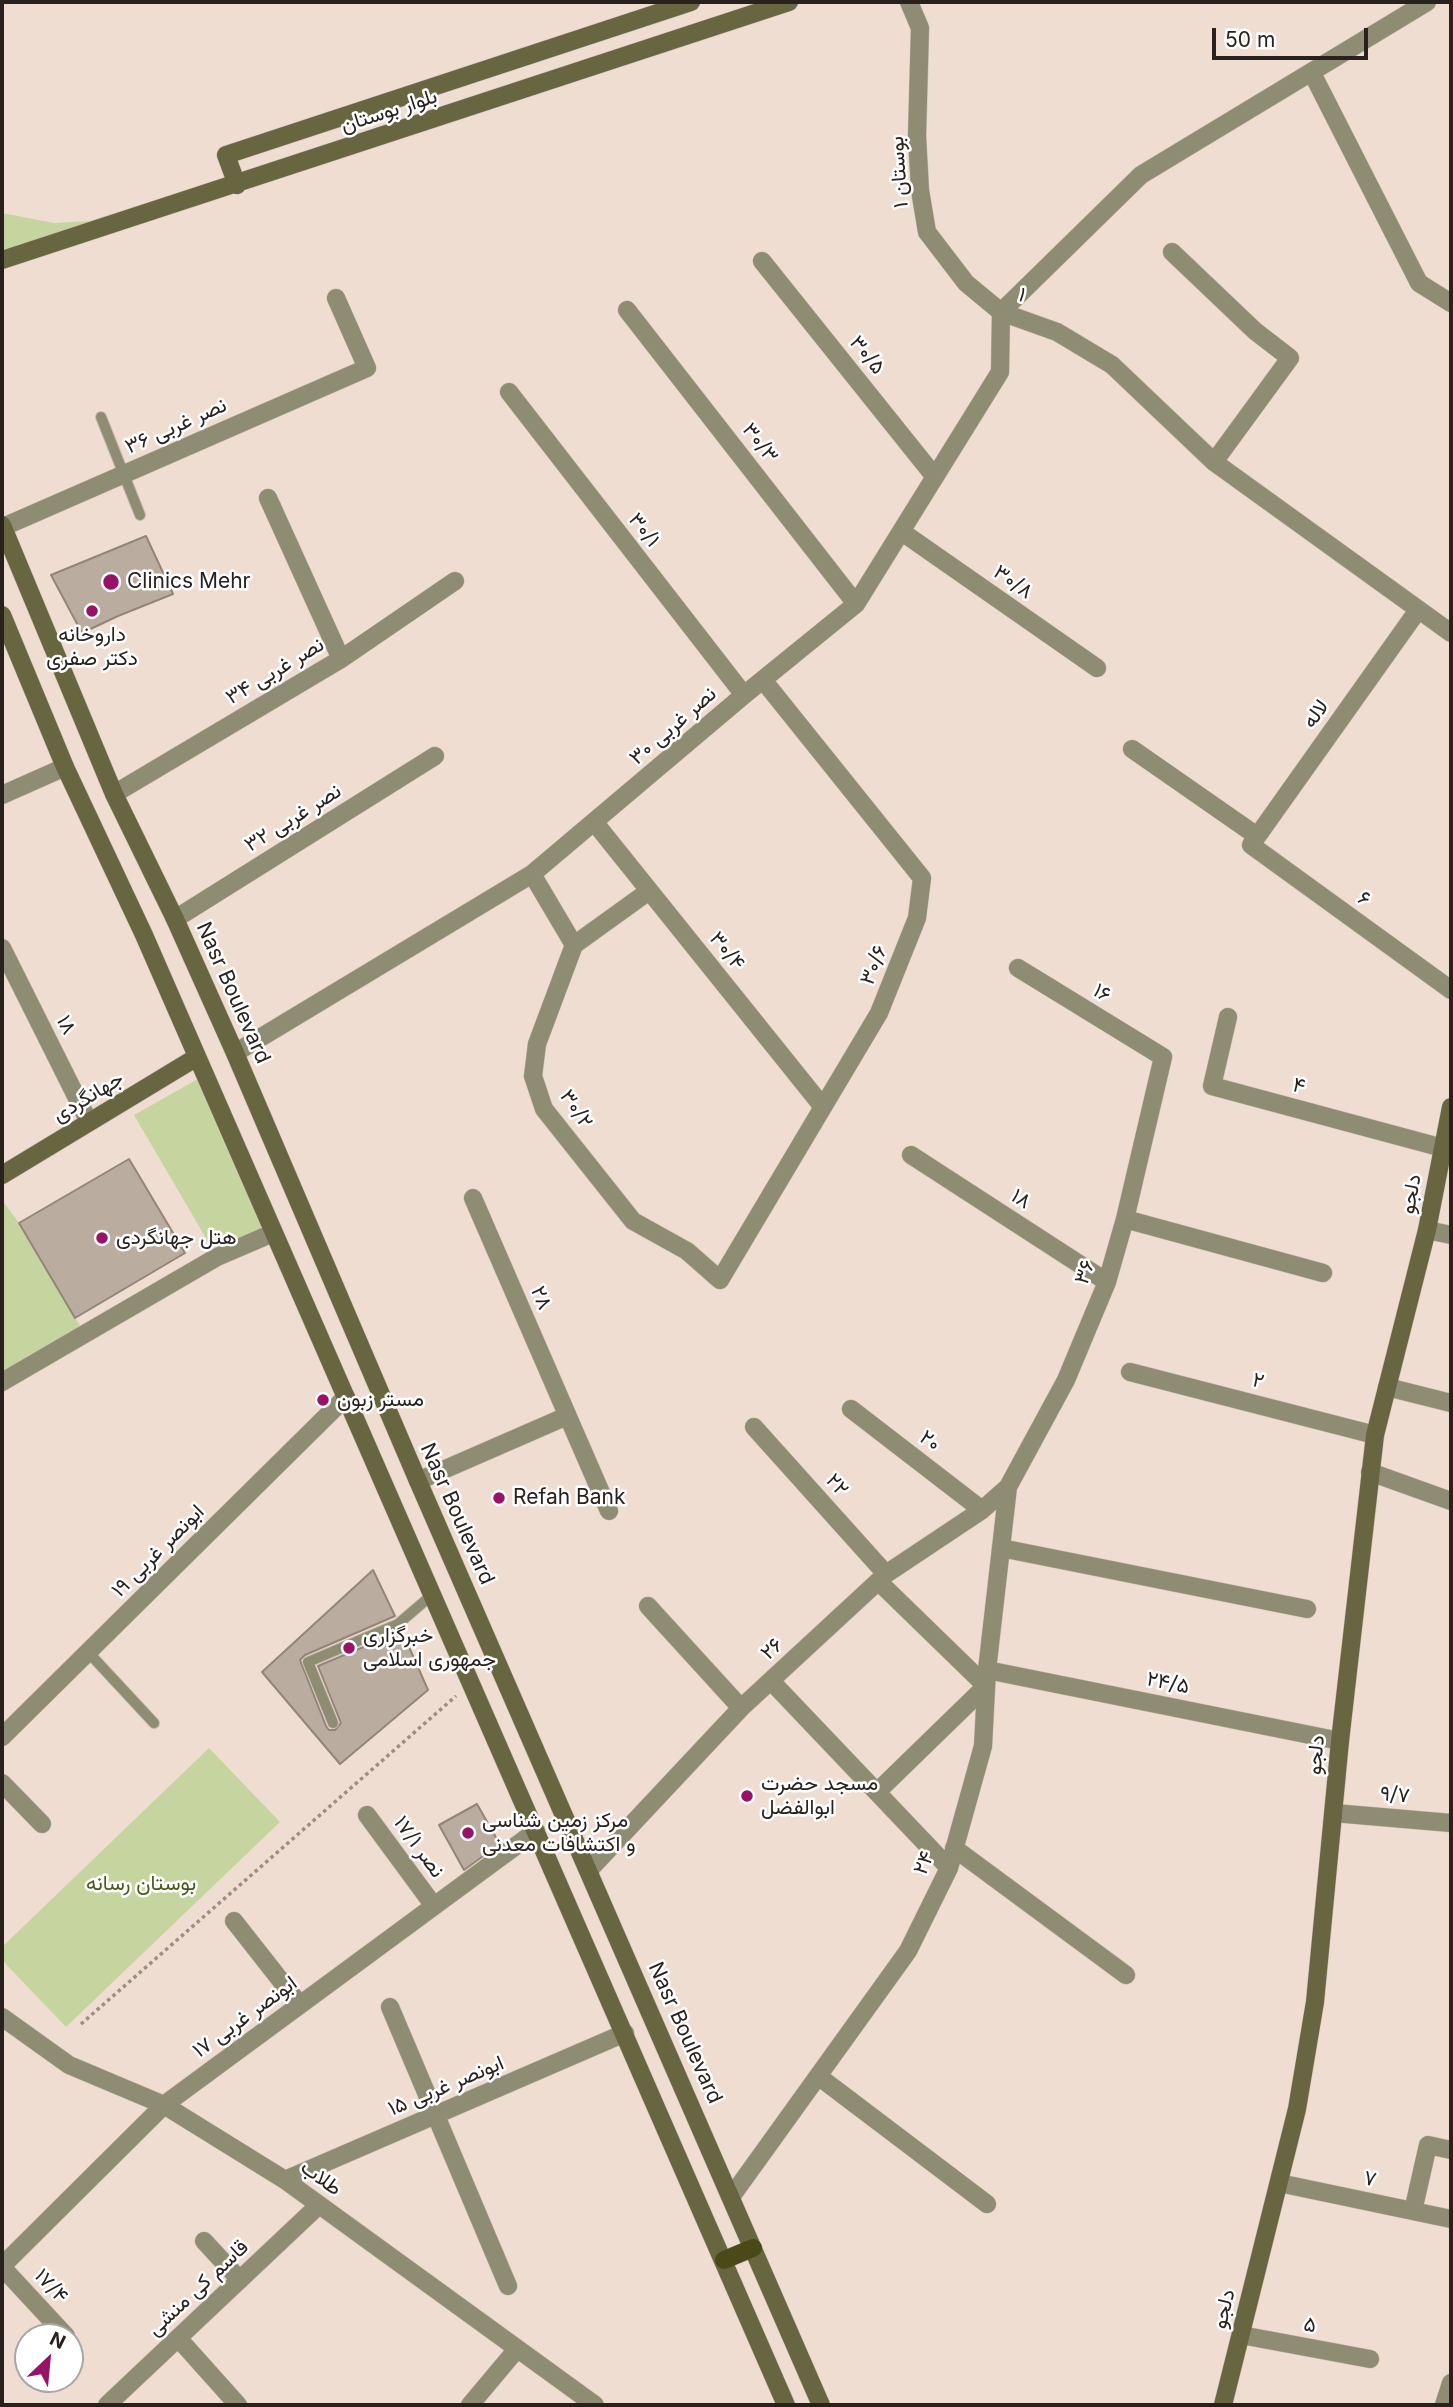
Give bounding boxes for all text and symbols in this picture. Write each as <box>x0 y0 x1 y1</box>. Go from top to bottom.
scale bar <box>1215 14 1371 58</box>
text: 50 m <box>1225 27 1275 52</box>
street label: بلوار بوستان <box>338 84 440 138</box>
street label: بوستان ۱ <box>884 135 914 209</box>
street label: ۱ <box>1015 282 1029 308</box>
street label: ۳۰/۵ <box>844 330 890 380</box>
street label: نصر غربی ۳۶ <box>121 392 231 460</box>
street label: ۳۰/۳ <box>736 418 784 468</box>
street label: ۳۰/۱ <box>623 508 665 552</box>
street label: ۳۰/۸ <box>988 559 1038 605</box>
place label: Clinics Mehr <box>127 569 251 595</box>
marker: Clinics Mehr <box>101 572 121 592</box>
marker: داروخانه دکتر صفری <box>84 603 100 619</box>
place label: داروخانه دکتر صفری <box>46 622 138 672</box>
street label: نصر غربی ۳۴ <box>221 632 329 710</box>
street label: نصر غربی ۳۰ <box>624 681 722 771</box>
street label: لاله <box>1297 695 1335 733</box>
street label: نصر غربی ۳۲ <box>240 778 346 858</box>
street label: ۶ <box>1352 886 1376 912</box>
street label: Nasr Boulevard <box>191 918 275 1068</box>
street label: ۳۰/۴ <box>704 927 750 975</box>
street label: ۳۰/۶ <box>855 942 893 988</box>
street label: ۱۶ <box>1089 978 1115 1008</box>
street label: ۱۸ <box>51 1011 81 1039</box>
street label: جهانگردی <box>48 1066 128 1128</box>
street label: ۴ <box>1290 1072 1308 1100</box>
street label: ۳۰/۲ <box>554 1085 598 1133</box>
street label: دلجو <box>1395 1172 1427 1216</box>
street label: ۱۸ <box>1006 1183 1036 1215</box>
place label: هتل جهانگردی <box>116 1225 237 1251</box>
marker: هتل جهانگردی <box>94 1230 110 1246</box>
street label: ۳۶ <box>1069 1257 1101 1287</box>
street label: ۲۸ <box>525 1282 557 1314</box>
street label: ۲ <box>1250 1367 1266 1395</box>
place label: مستر زبون <box>337 1387 424 1413</box>
marker: مستر زبون <box>315 1392 331 1408</box>
street label: ۲۰ <box>914 1425 946 1457</box>
street label: Nasr Boulevard <box>415 1439 499 1589</box>
street label: ۲۲ <box>820 1468 854 1502</box>
place label: Refah Bank <box>513 1485 625 1511</box>
marker: Refah Bank <box>491 1490 507 1506</box>
street label: ابونصر غربی ۱۹ <box>106 1499 210 1603</box>
place label: خبرگزاری جمهوری اسلامی <box>363 1623 496 1673</box>
street label: ۲۶ <box>756 1633 788 1665</box>
marker: خبرگزاری جمهوری اسلامی <box>341 1640 357 1656</box>
street label: ۲۴/۵ <box>1145 1667 1191 1699</box>
street label: دلجو <box>1302 1734 1330 1776</box>
place label: مسجد حضرت ابوالفضل <box>761 1771 878 1821</box>
street label: ۹/۷ <box>1379 1781 1411 1809</box>
marker: مسجد حضرت ابوالفضل <box>739 1788 755 1804</box>
place label: مرکز زمین شناسی و اکتشافات معدنی <box>482 1808 636 1858</box>
street label: نصر ۱۷/۱ <box>388 1811 450 1883</box>
marker: مرکز زمین شناسی و اکتشافات معدنی <box>460 1825 476 1841</box>
street label: ۲۴ <box>908 1848 940 1878</box>
park label: بوستان رسانه <box>86 1871 196 1897</box>
street label: Nasr Boulevard <box>643 1958 727 2108</box>
street label: ابونصر غربی ۱۷ <box>188 1971 302 2063</box>
street label: ابونصر غربی ۱۵ <box>384 2050 508 2122</box>
street label: طلاب <box>296 2155 346 2201</box>
street label: ۷ <box>1361 2165 1379 2193</box>
street label: قاسم کی منشی <box>142 2235 254 2341</box>
street label: ۱۷/۴ <box>29 2264 73 2308</box>
street label: دلجو <box>1207 2287 1241 2331</box>
street label: ۵ <box>1302 2312 1318 2338</box>
north arrow <box>14 2323 84 2393</box>
text: N <box>46 2327 69 2354</box>

